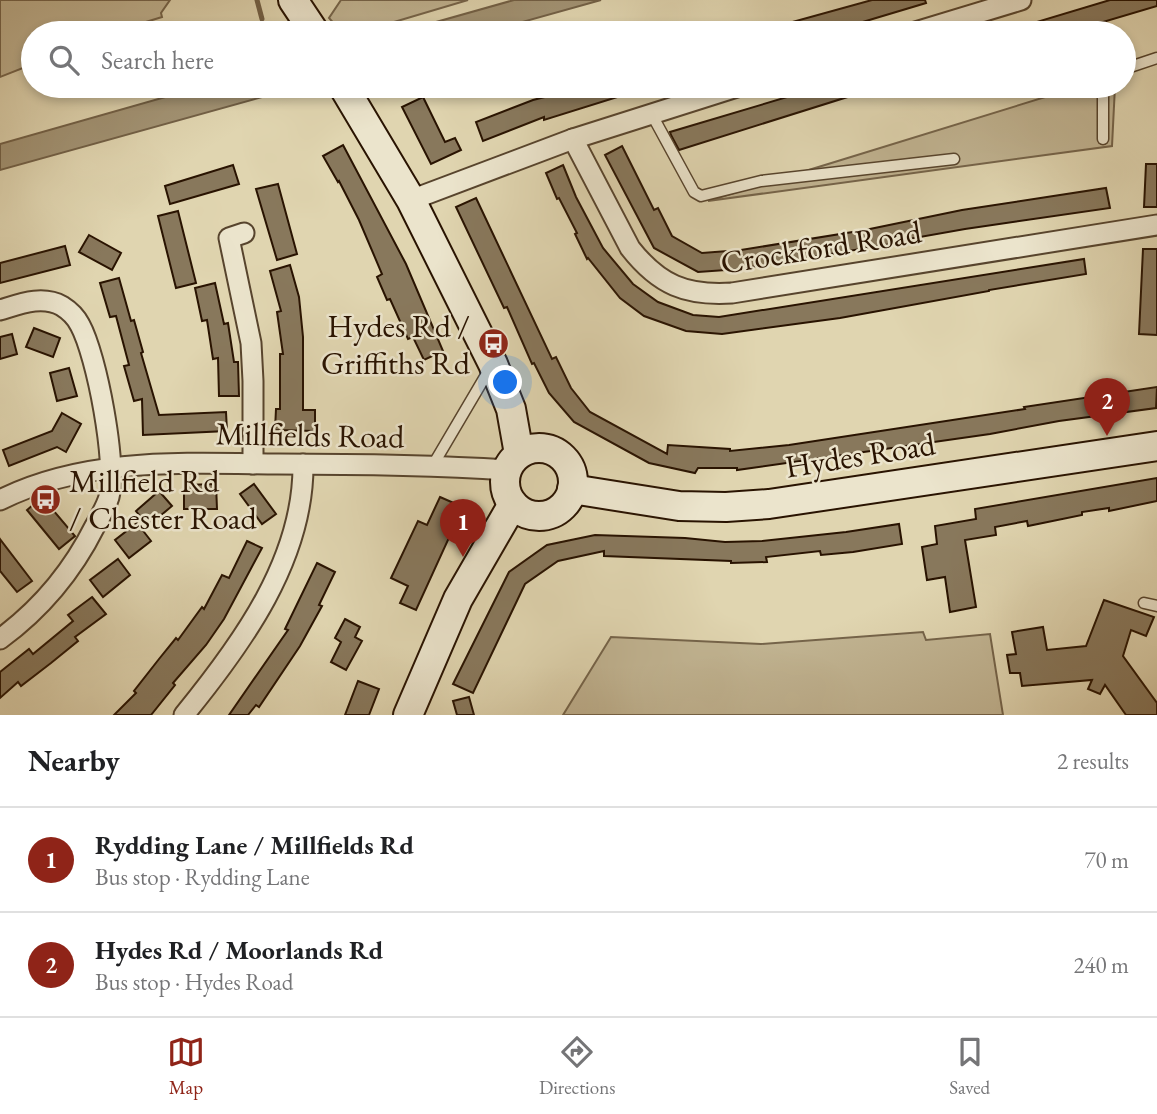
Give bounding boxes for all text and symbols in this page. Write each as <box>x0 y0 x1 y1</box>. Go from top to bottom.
search box <box>21 21 1136 98</box>
icon: search <box>45 41 83 79</box>
text: Search here <box>101 43 214 77</box>
street label: Crockford Road <box>718 210 925 284</box>
place label: Hydes Rd / Griffiths Rd <box>321 305 471 384</box>
bus stop icon: Hydes Rd / Griffiths Rd <box>476 327 510 361</box>
your location <box>488 365 522 399</box>
pin: 2 <box>1084 378 1130 436</box>
street label: Millfields Road <box>215 412 405 458</box>
street label: Hydes Road <box>782 422 939 488</box>
place label: Millfield Rd / Chester Road <box>69 460 258 539</box>
bus stop icon: Millfield Rd / Chester Road <box>29 482 63 516</box>
pin: 1 <box>440 499 486 557</box>
text: Nearby <box>28 741 120 780</box>
text: 2 results <box>1057 746 1129 776</box>
text: Rydding Lane / Millfields Rd <box>95 828 414 862</box>
text: 1 <box>45 845 57 875</box>
text: 70 m <box>1084 845 1129 875</box>
text: Bus stop · Rydding Lane <box>95 862 310 892</box>
text: Hydes Rd / Moorlands Rd <box>95 933 383 967</box>
text: 2 <box>45 950 57 980</box>
text: 240 m <box>1073 950 1129 980</box>
text: Bus stop · Hydes Road <box>95 967 293 997</box>
tab: Map <box>167 1033 205 1100</box>
tab: Directions <box>539 1033 615 1100</box>
tab: Saved <box>949 1033 990 1100</box>

